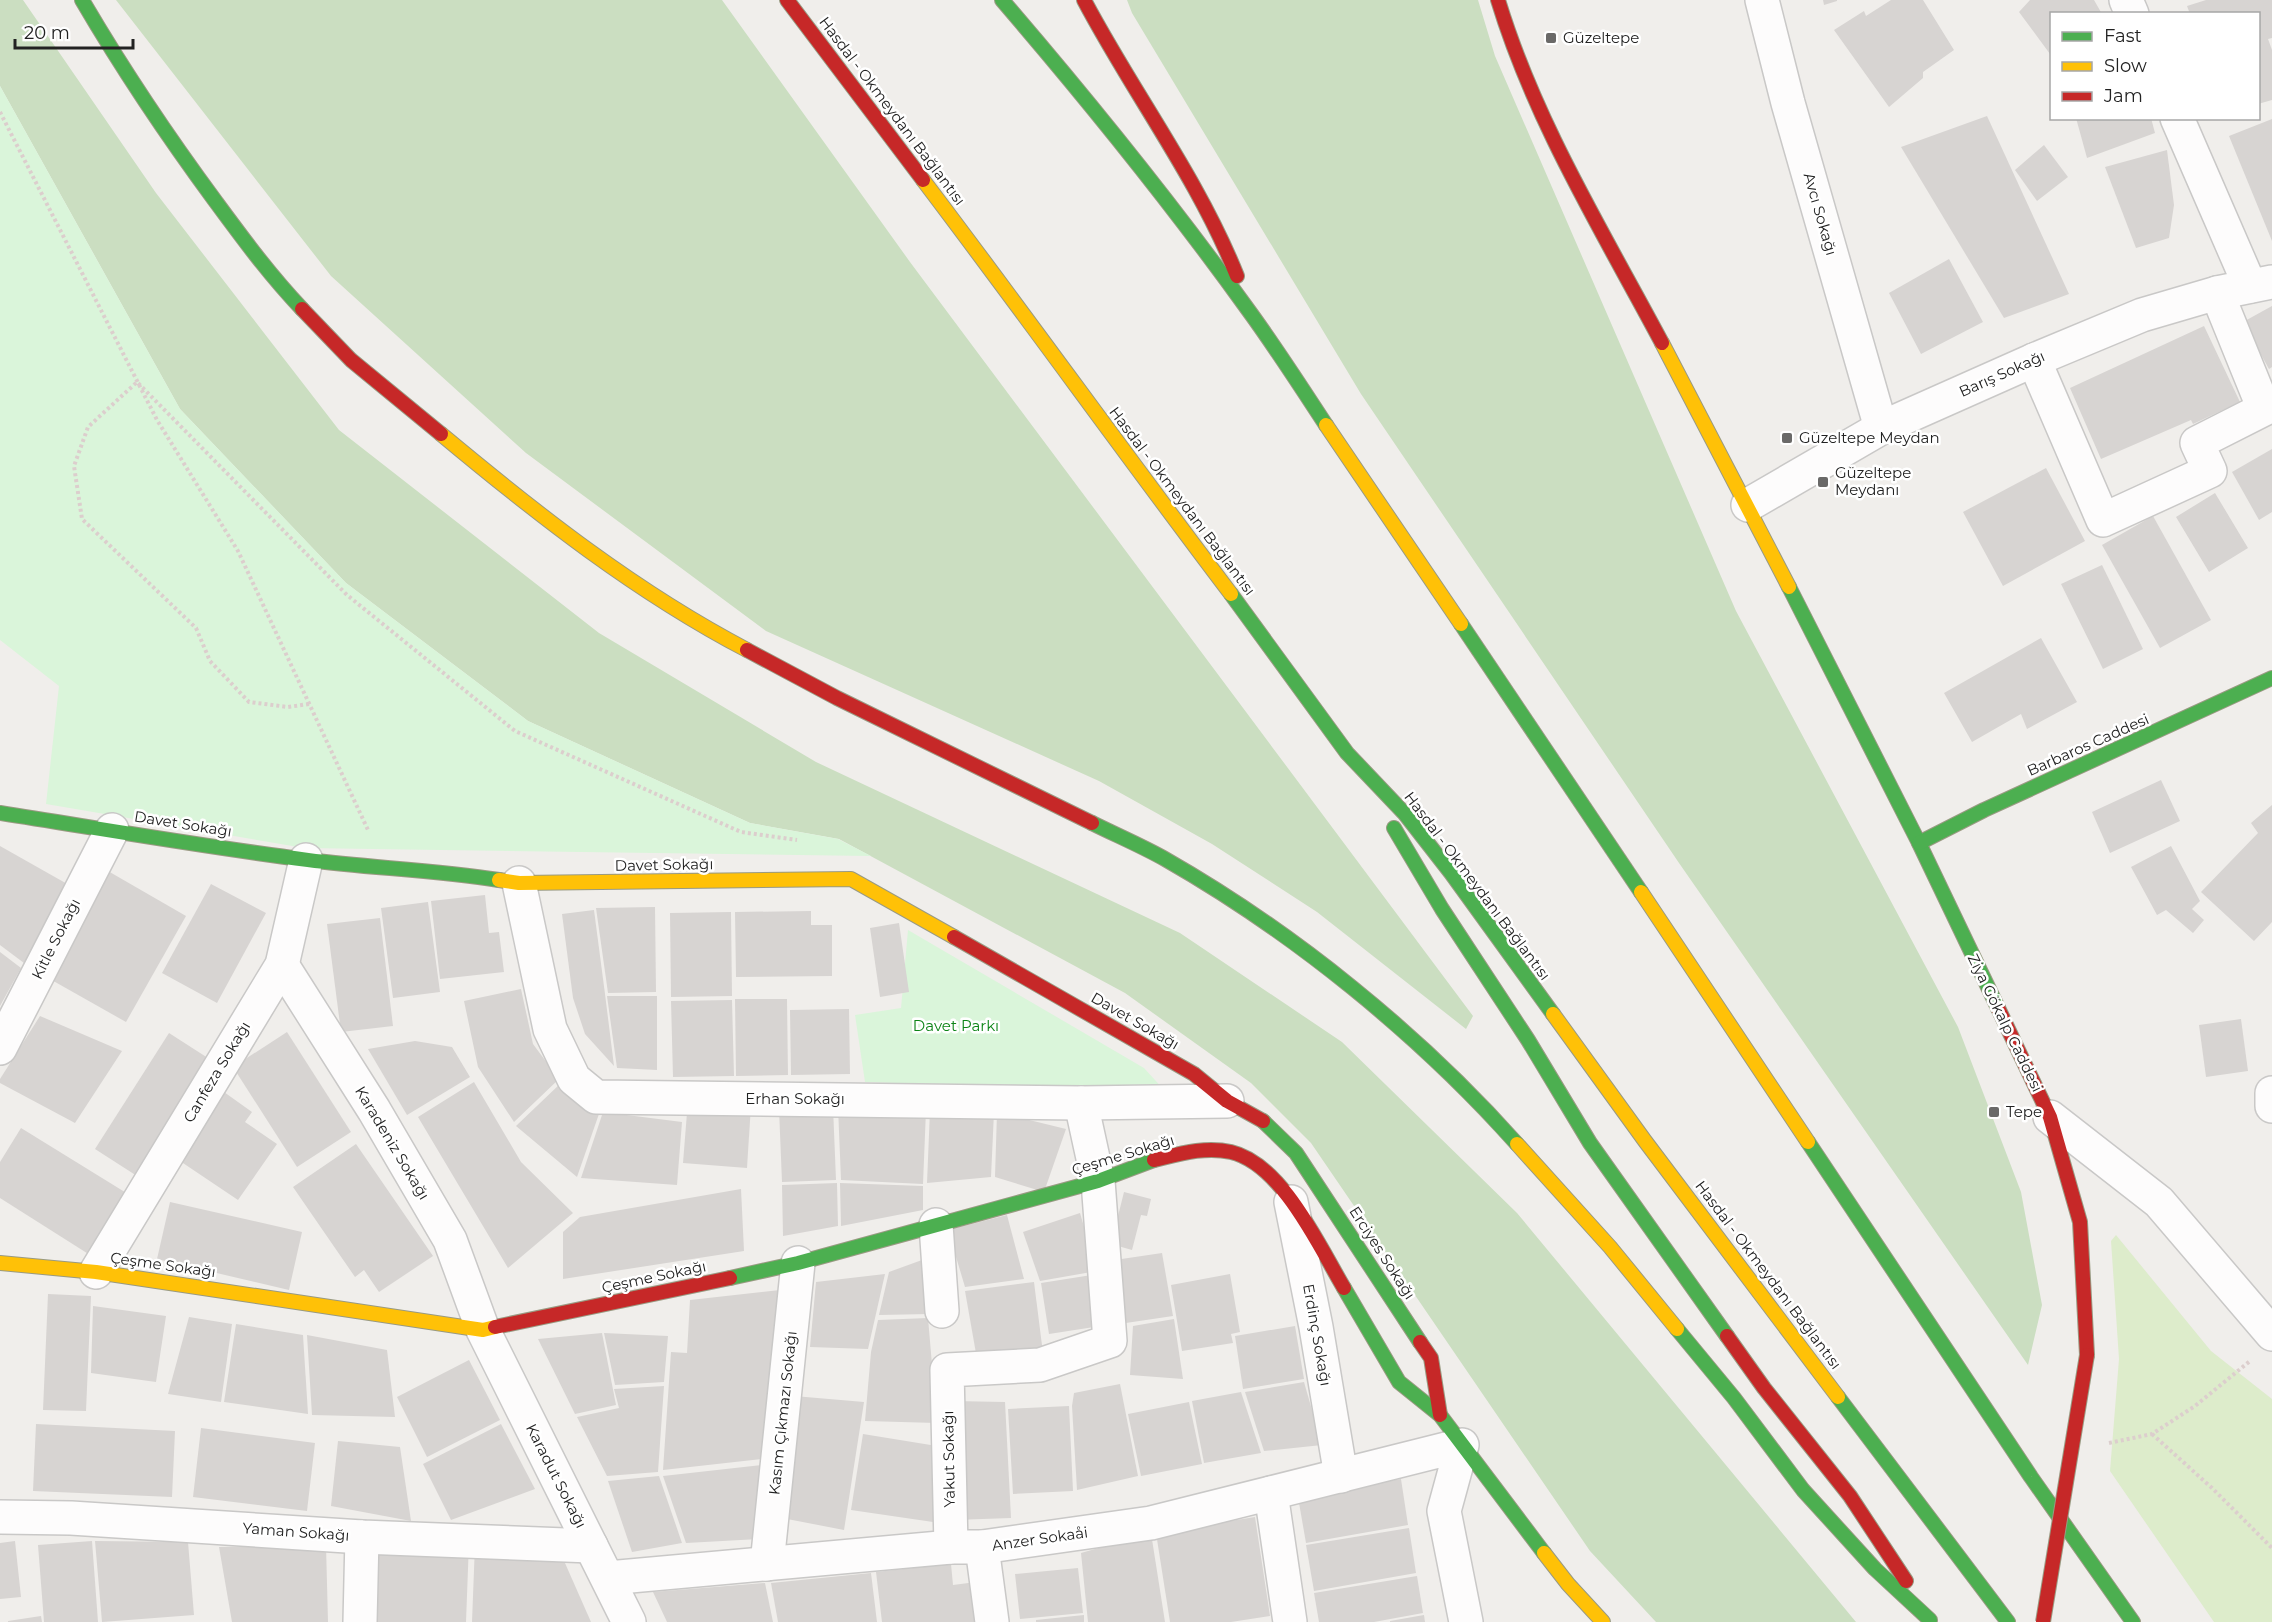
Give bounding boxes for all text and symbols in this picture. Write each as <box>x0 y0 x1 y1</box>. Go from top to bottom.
scale bar <box>15 12 134 50</box>
legend <box>2050 12 2260 120</box>
street label: Hasdal - Okmeydanı Bağlantısı <box>815 13 970 209</box>
text: 20 m <box>24 22 70 44</box>
text: Fast <box>2104 25 2142 47</box>
place label: Güzeltepe <box>1563 28 1639 47</box>
marker: Güzeltepe <box>1544 31 1558 45</box>
text: Slow <box>2104 55 2147 77</box>
text: Jam <box>2103 85 2143 107</box>
street label: Avcı Sokağı <box>1800 170 1841 257</box>
street label: Barış Sokağı <box>1956 346 2048 401</box>
street label: Hasdal - Okmeydanı Bağlantısı <box>1105 403 1260 599</box>
place label: Güzeltepe Meydan <box>1799 428 1940 447</box>
marker: Güzeltepe Meydan <box>1780 431 1794 445</box>
place label: Güzeltepe Meydanı <box>1835 463 1911 499</box>
marker: Güzeltepe Meydanı <box>1816 475 1830 489</box>
street label: Barbaros Caddesi <box>2024 709 2152 780</box>
street label: Hasdal - Okmeydanı Bağlantısı <box>1400 788 1555 984</box>
street label: Davet Sokağı <box>133 806 233 841</box>
street label: Davet Sokağı <box>614 854 713 875</box>
street label: Kitle Sokağı <box>27 895 84 982</box>
street label: Ziya Gökalp Caddesi <box>1964 951 2047 1095</box>
street label: Davet Sokağı <box>1088 988 1183 1053</box>
park label: Davet Parkı <box>913 1016 999 1035</box>
street label: Canfeza Sokağı <box>179 1018 254 1126</box>
street label: Karadeniz Sokağı <box>351 1082 434 1203</box>
street label: Erhan Sokağı <box>745 1089 845 1108</box>
place label: Tepe <box>2006 1102 2042 1121</box>
marker: Tepe <box>1987 1105 2001 1119</box>
street label: Çeşme Sokağı <box>1069 1130 1176 1179</box>
street label: Hasdal - Okmeydanı Bağlantısı <box>1691 1177 1846 1373</box>
street label: Erciyes Sokağı <box>1345 1203 1420 1303</box>
street label: Çeşme Sokağı <box>109 1248 217 1281</box>
street label: Çeşme Sokağı <box>600 1256 708 1297</box>
street label: Erdinç Sokağı <box>1299 1282 1336 1387</box>
street label: Kasım Çıkmazı Sokağı <box>764 1330 801 1496</box>
street label: Yakut Sokağı <box>938 1410 959 1508</box>
street label: Karadut Sokağı <box>522 1420 591 1531</box>
street label: Yaman Sokağı <box>242 1518 350 1545</box>
street label: Anzer Sokaåi <box>991 1522 1089 1555</box>

